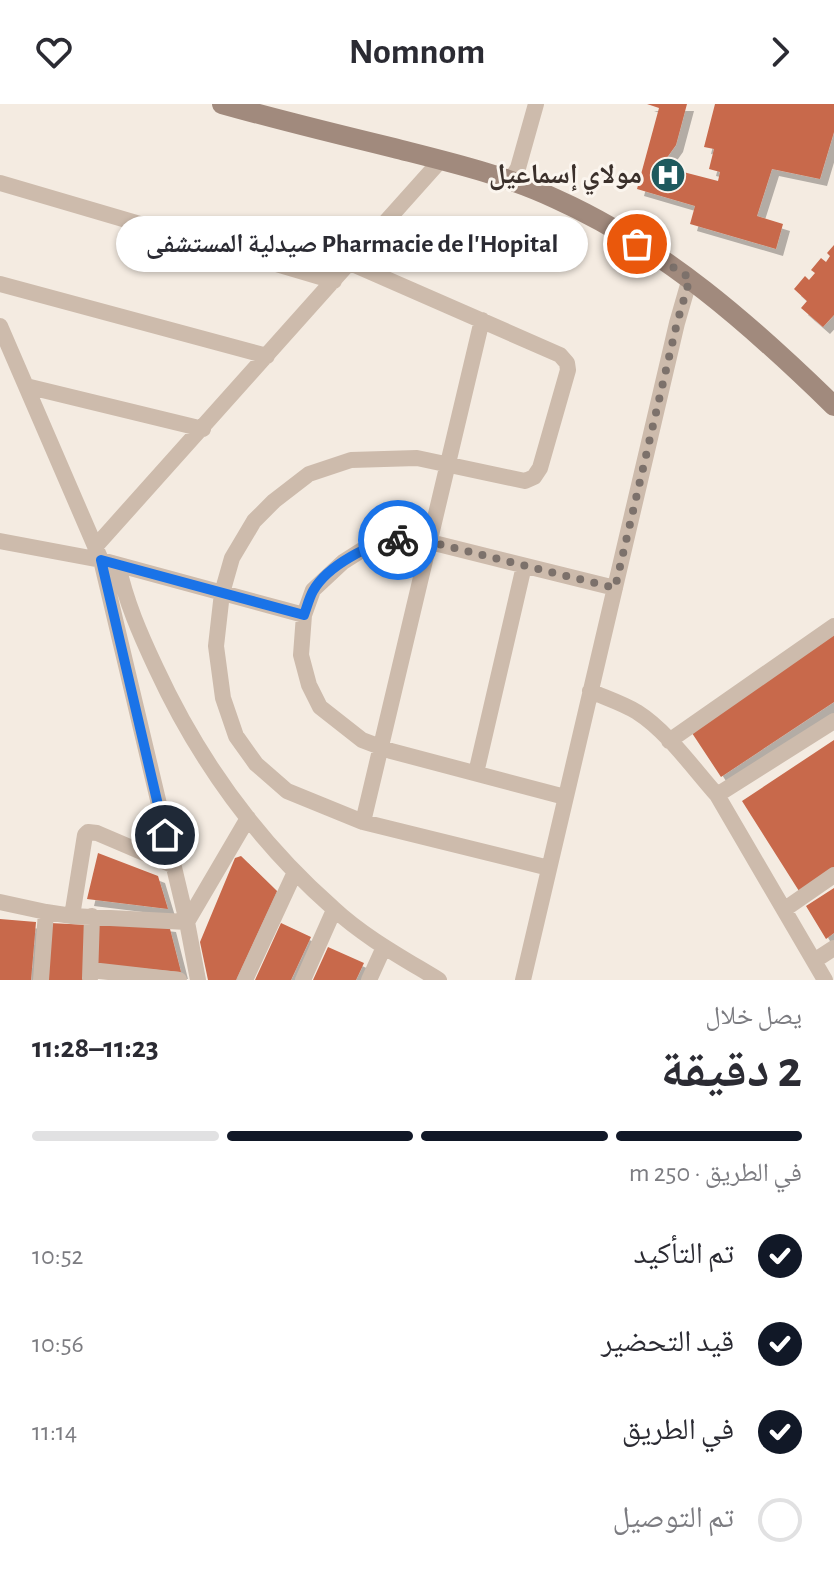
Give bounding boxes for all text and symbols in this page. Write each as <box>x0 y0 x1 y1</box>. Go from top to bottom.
icon: heart <box>32 30 76 74</box>
icon: forward <box>758 30 802 74</box>
text: Nomnom <box>349 34 485 70</box>
hospital icon: مولاي إسماعيل <box>649 156 687 194</box>
place label: مولاي إسماعيل <box>489 161 642 196</box>
pin <box>603 210 671 278</box>
callout: Pharmacie de l'Hopital صيدلية المستشفى <box>117 216 589 272</box>
icon: bag <box>615 222 659 266</box>
text: Pharmacie de l'Hopital صيدلية المستشفى <box>146 231 558 257</box>
courier <box>358 500 438 580</box>
icon: bike <box>376 518 420 562</box>
pin <box>131 801 199 869</box>
icon: home <box>143 813 187 857</box>
text: يصل خلال <box>705 1003 802 1029</box>
text: 11:23–11:28 <box>32 1033 159 1063</box>
text: 2 دقيقة <box>660 1044 802 1096</box>
text: في الطريق · 250 m <box>629 1160 802 1186</box>
icon: check <box>758 1234 802 1278</box>
text: تم التأكيد <box>634 1239 734 1269</box>
text: 10:52 <box>32 1243 83 1269</box>
icon: check <box>758 1322 802 1366</box>
text: قيد التحضير <box>601 1327 734 1357</box>
text: 10:56 <box>32 1331 84 1357</box>
icon: check <box>758 1410 802 1454</box>
text: في الطريق <box>622 1415 734 1445</box>
text: 11:14 <box>32 1419 77 1445</box>
text: تم التوصيل <box>612 1503 734 1533</box>

